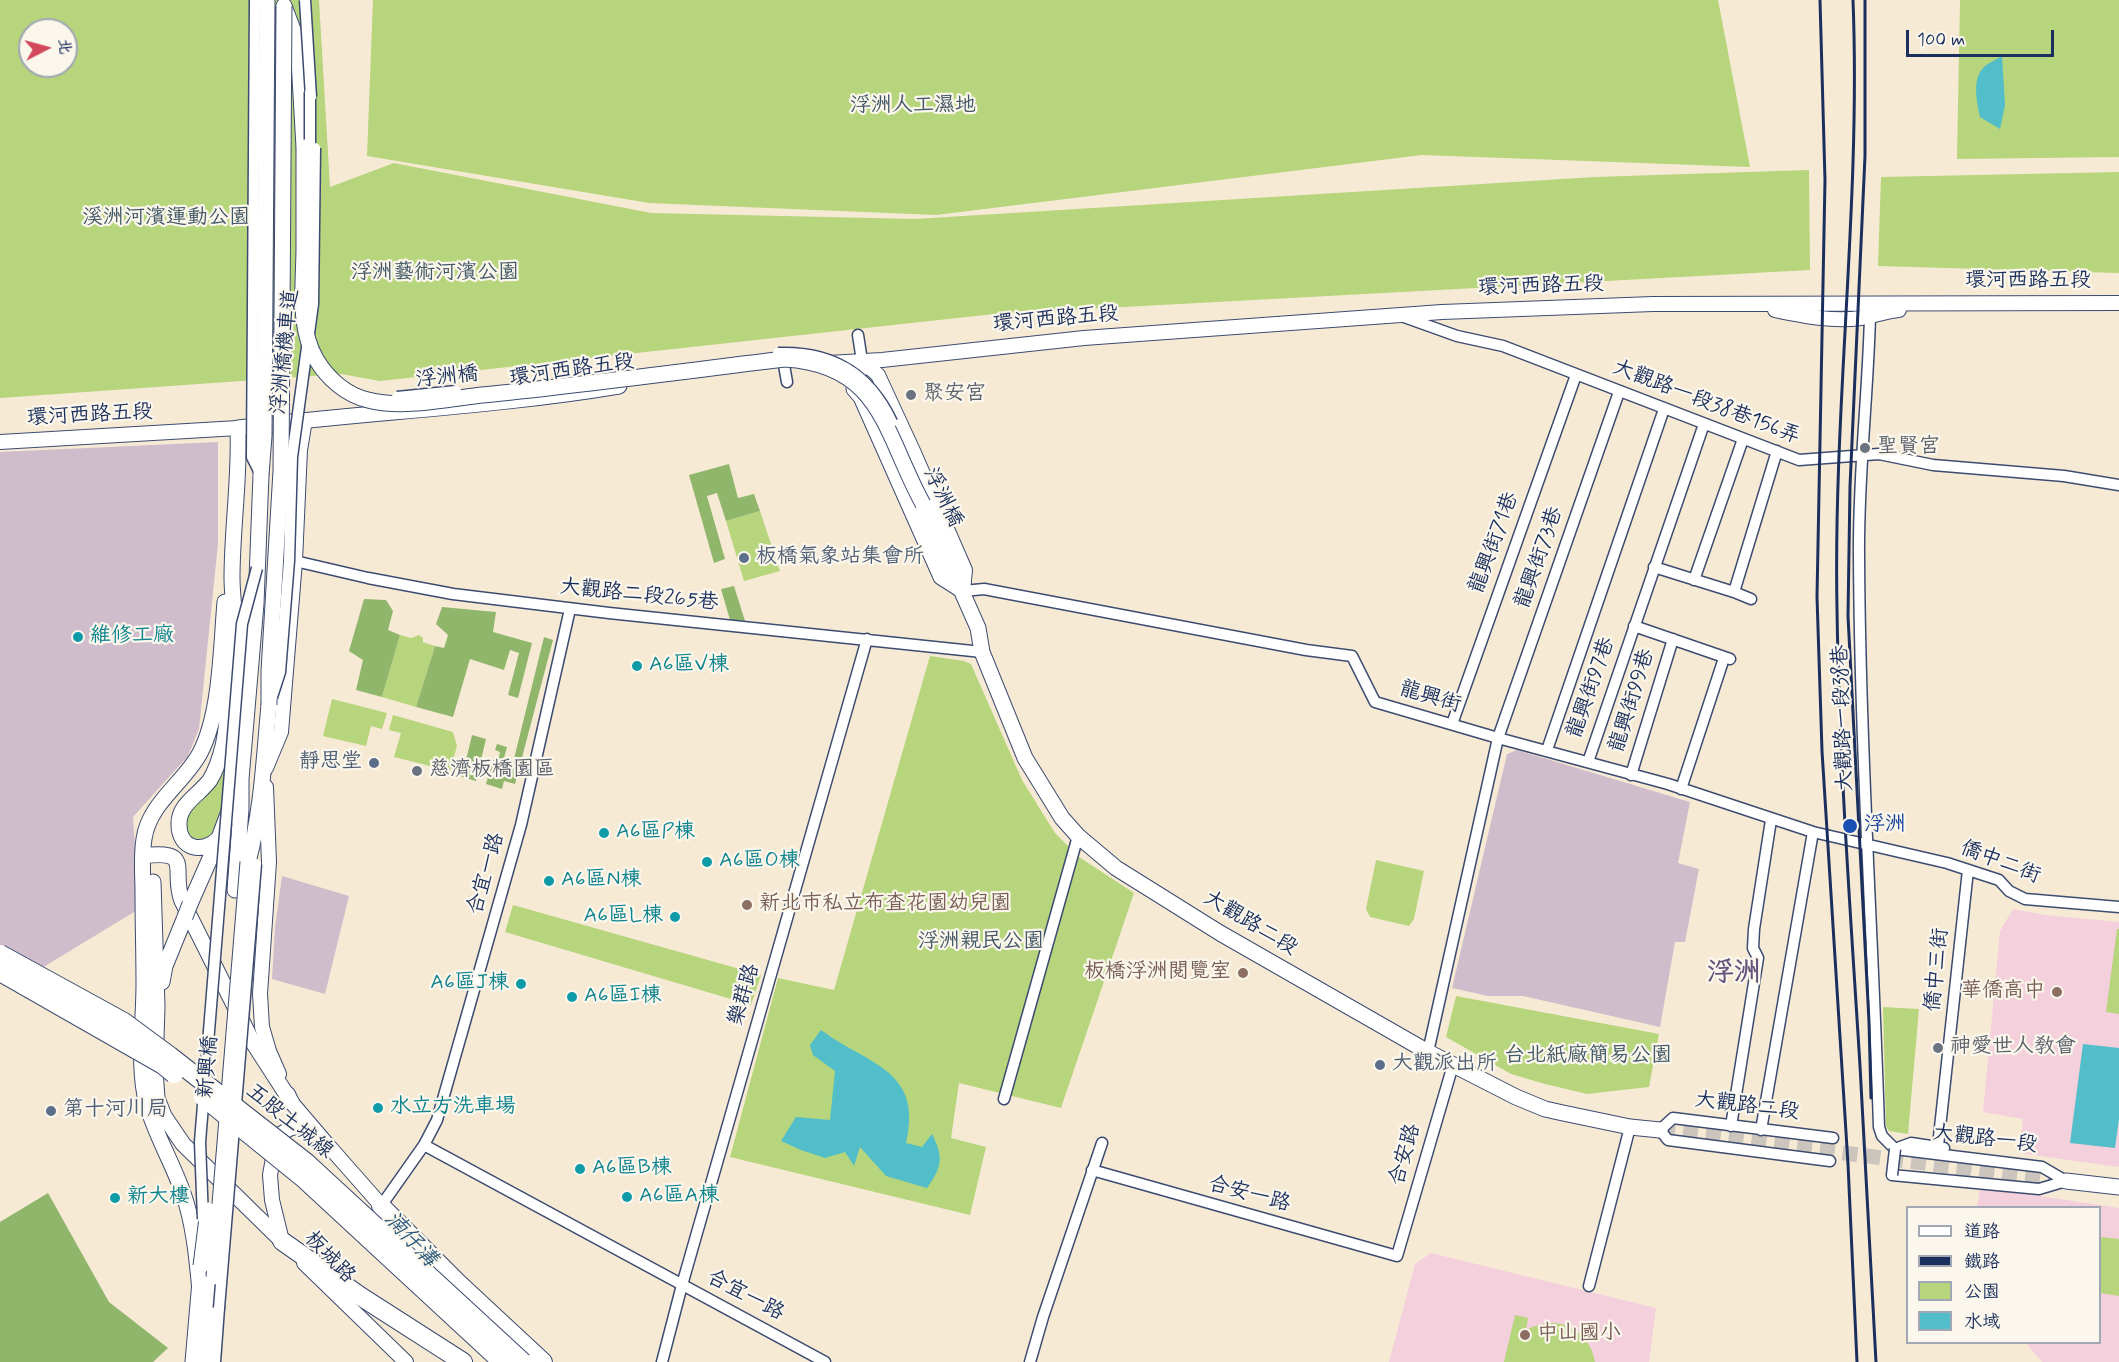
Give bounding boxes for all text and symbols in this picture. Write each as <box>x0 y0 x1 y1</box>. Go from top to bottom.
north arrow <box>18 18 78 78</box>
scale bar <box>1909 18 2058 56</box>
text: 100 m <box>1917 28 1965 52</box>
text: 北 <box>53 37 76 55</box>
park label: 浮洲人工濕地 <box>850 94 976 120</box>
park label: 溪洲河濱運動公園 <box>82 206 250 232</box>
park label: 浮洲藝術河濱公園 <box>351 261 519 287</box>
street label: 環河西路五段 <box>1965 269 2091 295</box>
street label: 環河西路五段 <box>1478 272 1604 302</box>
street label: 浮洲橋機車道 <box>267 288 305 416</box>
street label: 環河西路五段 <box>992 302 1120 338</box>
street label: 環河西路五段 <box>508 350 636 392</box>
street label: 大觀路一段38巷156弄 <box>1609 356 1803 450</box>
street label: 浮洲橋 <box>414 362 480 394</box>
place label: 聚安宮 <box>923 382 986 408</box>
marker: 聚安宮 <box>904 388 918 402</box>
street label: 環河西路五段 <box>26 400 154 432</box>
place label: 聖賢宮 <box>1877 435 1940 461</box>
marker: 聖賢宮 <box>1858 441 1872 455</box>
street label: 浮洲橋 <box>917 464 967 532</box>
street label: 龍興街71巷 <box>1465 489 1525 597</box>
street label: 龍興街73巷 <box>1511 504 1569 612</box>
place label: 板橋氣象站集會所 <box>756 545 924 571</box>
marker: 板橋氣象站集會所 <box>737 551 751 565</box>
street label: 大觀路二段265巷 <box>558 575 720 617</box>
place label: 維修工廠 <box>90 624 174 650</box>
marker: 維修工廠 <box>71 630 85 644</box>
street label: 龍興街97巷 <box>1563 634 1621 742</box>
street label: 大觀路一段38巷 <box>1829 644 1859 792</box>
street label: 龍興街99巷 <box>1605 646 1661 756</box>
place label: A6區V棟 <box>649 653 729 679</box>
marker: A6區V棟 <box>630 659 644 673</box>
street label: 龍興街 <box>1396 677 1464 719</box>
place label: 靜思堂 <box>299 750 362 776</box>
marker: 靜思堂 <box>367 756 381 770</box>
place label: 慈濟板橋園區 <box>429 758 555 784</box>
marker: 慈濟板橋園區 <box>410 764 424 778</box>
place label: 浮洲 <box>1864 813 1906 839</box>
marker: 浮洲 <box>1841 817 1859 835</box>
place label: A6區P棟 <box>616 820 695 846</box>
marker: A6區P棟 <box>597 826 611 840</box>
street label: 合宜一路 <box>463 830 511 918</box>
street label: 僑中二街 <box>1956 836 2044 890</box>
place label: A6區O棟 <box>719 849 800 875</box>
marker: A6區O棟 <box>700 855 714 869</box>
place label: A6區N棟 <box>561 868 641 894</box>
marker: A6區N棟 <box>542 874 556 888</box>
street label: 大觀路二段 <box>1199 886 1301 962</box>
place label: 新北市私立布查花園幼兒園 <box>759 892 1011 918</box>
marker: 新北市私立布查花園幼兒園 <box>740 898 754 912</box>
place label: A6區L棟 <box>584 904 663 930</box>
marker: A6區L棟 <box>668 910 682 924</box>
street label: 僑中三街 <box>1921 927 1955 1013</box>
park label: 浮洲親民公園 <box>918 930 1044 956</box>
district label: 浮洲 <box>1707 958 1761 990</box>
place label: 板橋浮洲閱覽室 <box>1084 960 1231 986</box>
street label: 樂群路 <box>724 961 766 1029</box>
marker: 板橋浮洲閱覽室 <box>1236 966 1250 980</box>
place label: A6區J棟 <box>430 971 509 997</box>
marker: A6區J棟 <box>514 977 528 991</box>
place label: 華僑高中 <box>1961 979 2045 1005</box>
place label: A6區I棟 <box>584 984 662 1010</box>
marker: 華僑高中 <box>2050 985 2064 999</box>
marker: A6區I棟 <box>565 990 579 1004</box>
street label: 新興橋 <box>194 1035 224 1099</box>
place label: 神愛世人教會 <box>1950 1035 2076 1061</box>
marker: 神愛世人教會 <box>1931 1041 1945 1055</box>
park label: 台北紙廠簡易公園 <box>1504 1044 1672 1070</box>
place label: 大觀派出所 <box>1392 1052 1497 1078</box>
marker: 大觀派出所 <box>1373 1058 1387 1072</box>
street label: 五股土城線 <box>240 1079 338 1165</box>
street label: 大觀路二段 <box>1693 1088 1801 1126</box>
place label: 水立方洗車場 <box>390 1095 516 1121</box>
place label: 第十河川局 <box>63 1098 168 1124</box>
marker: 水立方洗車場 <box>371 1101 385 1115</box>
marker: 第十河川局 <box>44 1104 58 1118</box>
street label: 合安路 <box>1385 1121 1427 1189</box>
street label: 大觀路一段 <box>1931 1121 2039 1159</box>
place label: A6區B棟 <box>592 1156 672 1182</box>
marker: A6區B棟 <box>573 1162 587 1176</box>
street label: 合安一路 <box>1205 1172 1293 1218</box>
place label: A6區A棟 <box>639 1184 719 1210</box>
place label: 新大樓 <box>127 1185 190 1211</box>
marker: A6區A棟 <box>620 1190 634 1204</box>
marker: 新大樓 <box>108 1191 122 1205</box>
legend <box>1906 1206 2101 1344</box>
water label: 湳仔溝 <box>378 1207 442 1273</box>
text: 道路 <box>1964 1220 2000 1244</box>
street label: 板城路 <box>298 1227 360 1289</box>
text: 鐵路 <box>1964 1250 2000 1274</box>
street label: 合宜一路 <box>702 1265 788 1327</box>
text: 公園 <box>1964 1280 2000 1304</box>
text: 水域 <box>1964 1310 2000 1334</box>
place label: 中山國小 <box>1537 1322 1621 1348</box>
marker: 中山國小 <box>1518 1328 1532 1342</box>

